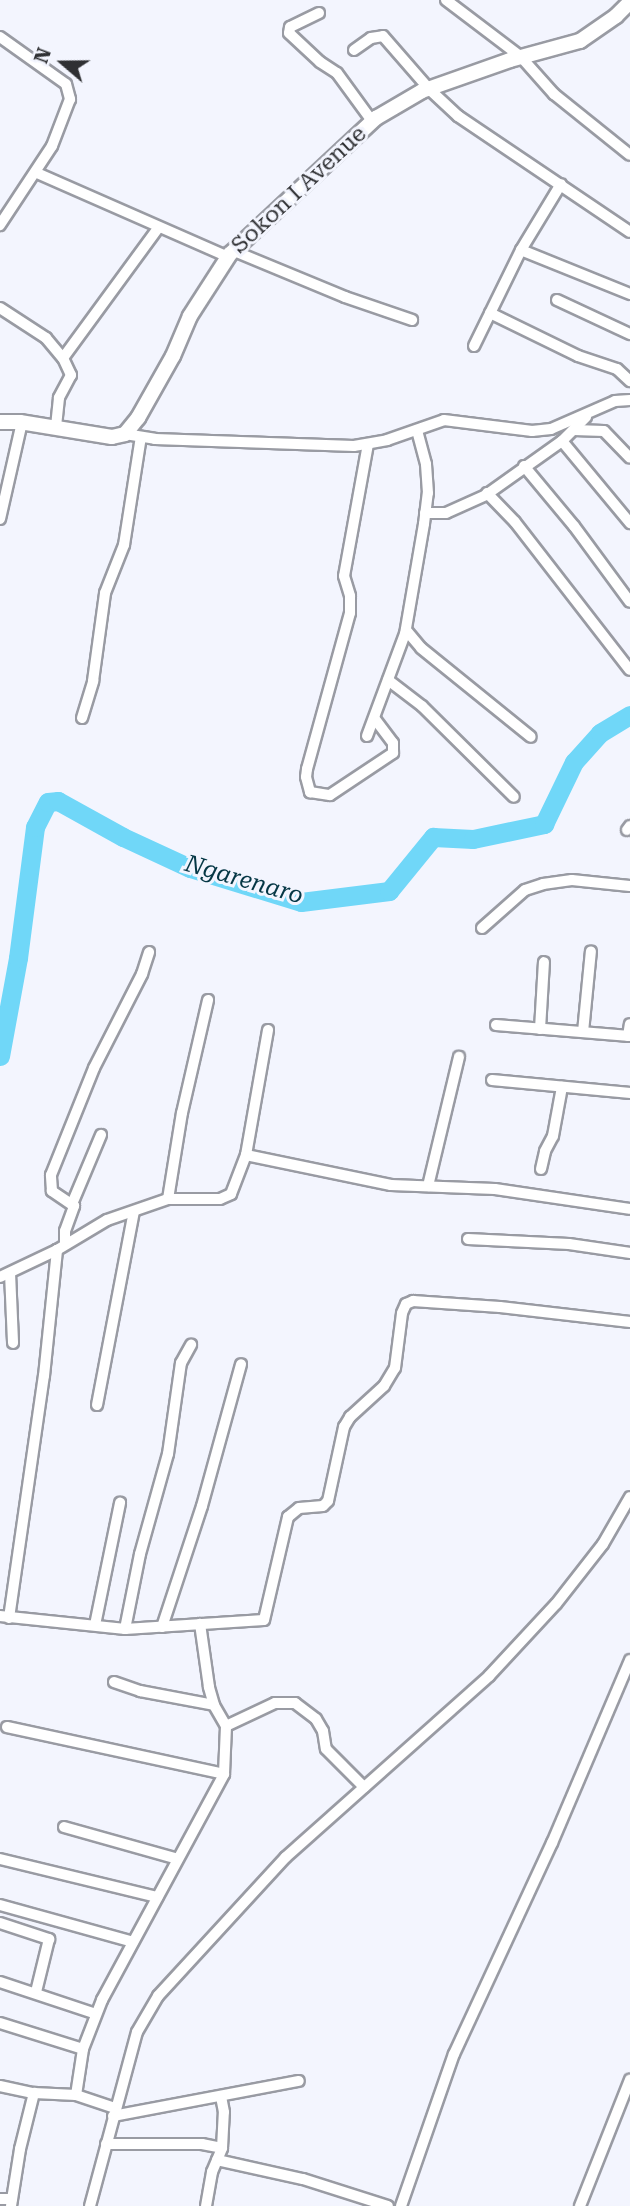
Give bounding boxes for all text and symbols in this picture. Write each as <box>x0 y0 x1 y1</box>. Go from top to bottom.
north arrow <box>28 28 98 98</box>
text: N <box>29 45 56 66</box>
street label: Sokon I Avenue <box>226 120 372 260</box>
water label: Ngarenaro <box>181 849 307 911</box>

